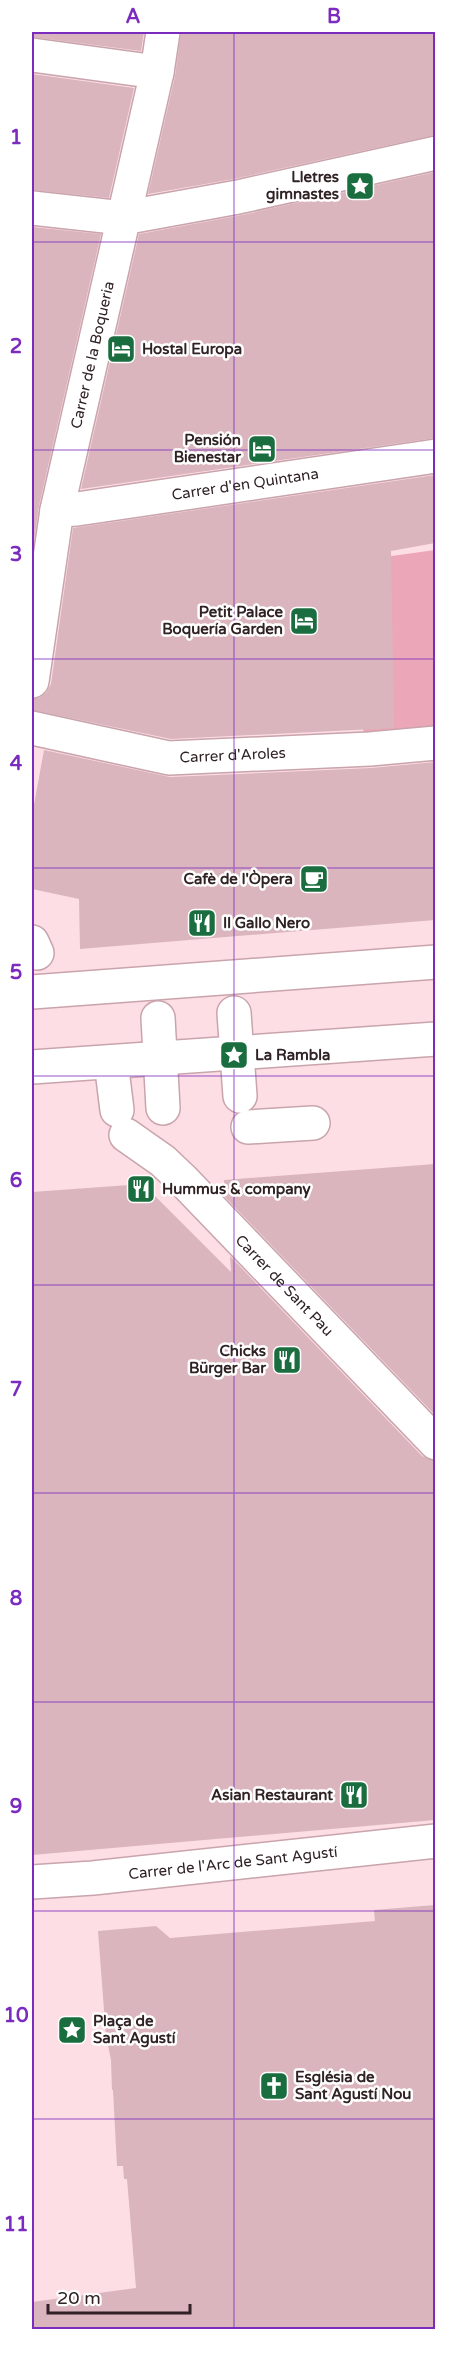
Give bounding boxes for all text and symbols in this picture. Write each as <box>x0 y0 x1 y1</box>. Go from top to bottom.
text: A <box>126 5 141 29</box>
text: B <box>327 5 341 29</box>
text: 1 <box>10 126 22 150</box>
place label: Lletres gimnastes <box>266 168 339 204</box>
place icon: Lletres gimnastes <box>344 170 376 202</box>
street label: Carrer de la Boqueria <box>67 279 118 430</box>
hotel icon: Hostal Europa <box>105 333 137 365</box>
text: 2 <box>10 335 22 359</box>
place label: Hostal Europa <box>142 340 242 359</box>
place label: Pensión Bienestar <box>174 431 241 466</box>
hotel icon: Pensión Bienestar <box>246 433 278 465</box>
street label: Carrer d'en Quintana <box>170 464 320 504</box>
text: 3 <box>10 543 22 567</box>
place label: Petit Palace Boquería Garden <box>162 603 284 639</box>
hotel icon: Petit Palace Boquería Garden <box>288 605 320 637</box>
street label: Carrer d'Aroles <box>179 744 286 767</box>
text: 4 <box>10 752 23 776</box>
cafe icon: Cafè de l'Òpera <box>298 863 330 895</box>
place label: Cafè de l'Òpera <box>184 869 293 889</box>
restaurant icon: Il Gallo Nero <box>186 907 218 939</box>
place label: Il Gallo Nero <box>223 914 310 932</box>
text: 5 <box>10 961 22 985</box>
place icon: La Rambla <box>218 1039 250 1071</box>
place label: La Rambla <box>255 1046 330 1064</box>
text: 6 <box>10 1169 22 1193</box>
restaurant icon: Hummus & company <box>125 1173 157 1205</box>
place label: Hummus & company <box>162 1180 311 1199</box>
street label: Carrer de Sant Pau <box>232 1231 337 1340</box>
place label: Chicks Bürger Bar <box>189 1342 266 1378</box>
restaurant icon: Chicks Bürger Bar <box>271 1344 303 1376</box>
text: 7 <box>10 1378 22 1402</box>
text: 8 <box>10 1587 22 1611</box>
restaurant icon: Asian Restaurant <box>338 1779 370 1811</box>
place label: Asian Restaurant <box>211 1786 333 1804</box>
text: 9 <box>10 1795 22 1819</box>
street label: Carrer de l'Arc de Sant Agustí <box>128 1843 339 1883</box>
text: 10 <box>3 2004 29 2028</box>
place label: Plaça de Sant Agustí <box>93 2012 176 2048</box>
place icon: Plaça de Sant Agustí <box>56 2014 88 2046</box>
place label: Església de Sant Agustí Nou <box>295 2068 411 2104</box>
church icon: Església de Sant Agustí Nou <box>258 2070 290 2102</box>
text: 11 <box>3 2213 29 2237</box>
scale bar <box>48 2277 190 2315</box>
text: 20 m <box>57 2287 101 2309</box>

